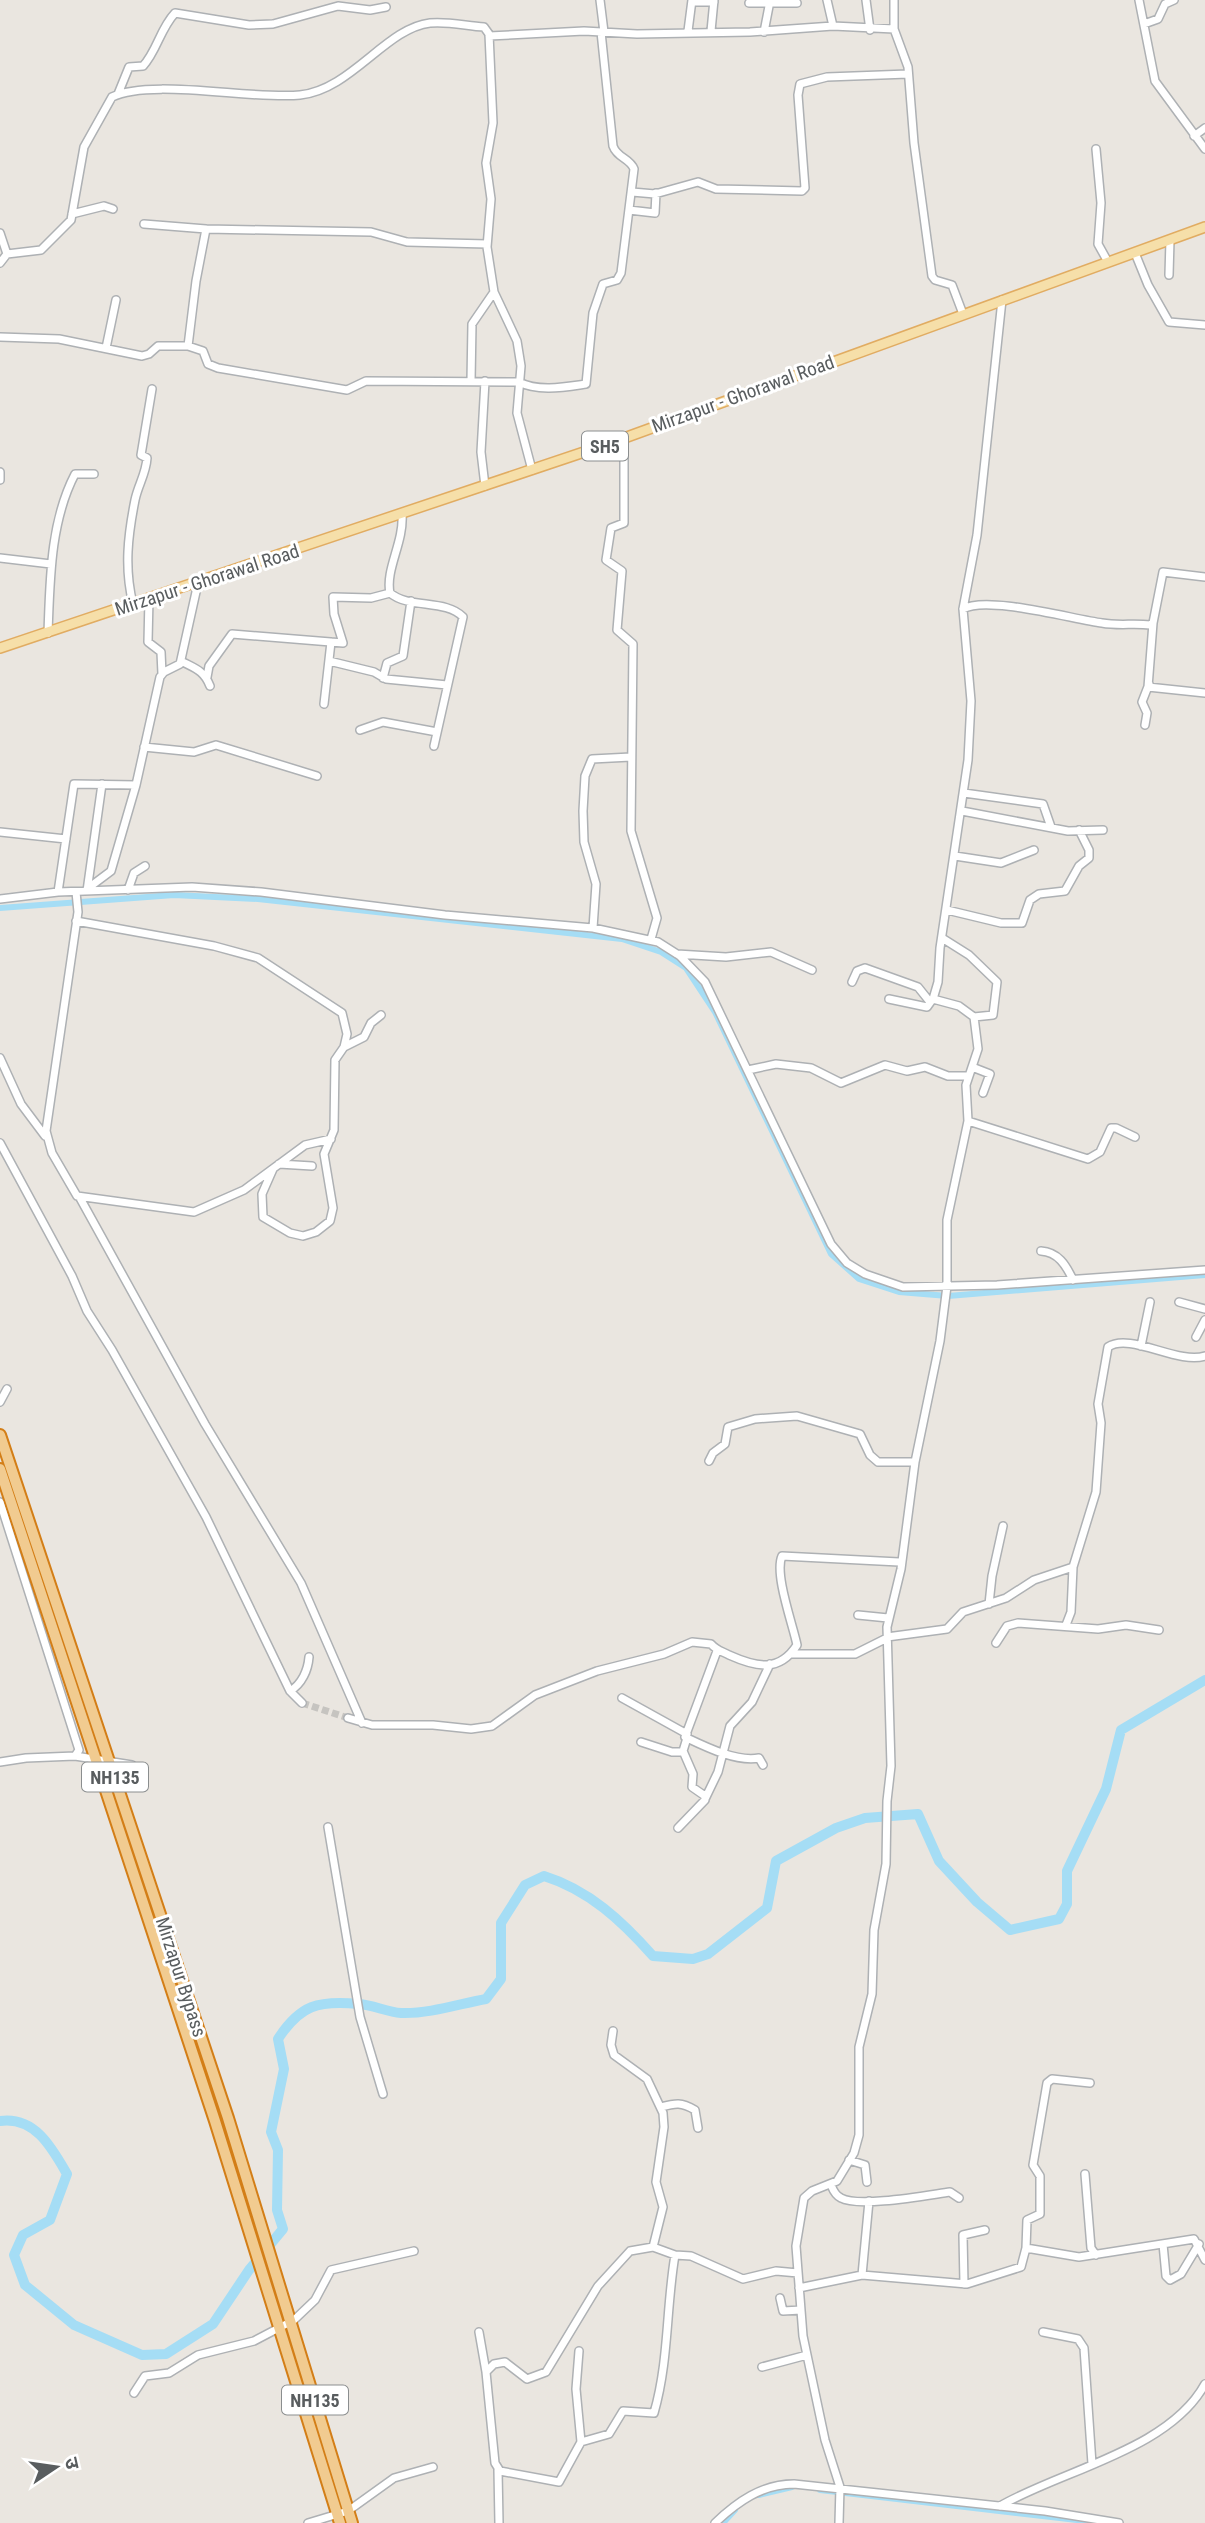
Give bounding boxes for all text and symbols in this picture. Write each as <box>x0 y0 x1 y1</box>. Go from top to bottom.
street label: Mirzapur - Ghorawal Road <box>649 350 837 438</box>
road number: SH5 <box>582 432 628 461</box>
street label: Mirzapur - Ghorawal Road <box>112 539 302 621</box>
road number: NH135 <box>82 1762 148 1792</box>
street label: Mirzapur Bypass <box>151 1914 211 2040</box>
road number: NH135 <box>282 2386 348 2414</box>
north arrow <box>21 2432 91 2502</box>
text: उ <box>60 2455 85 2472</box>

